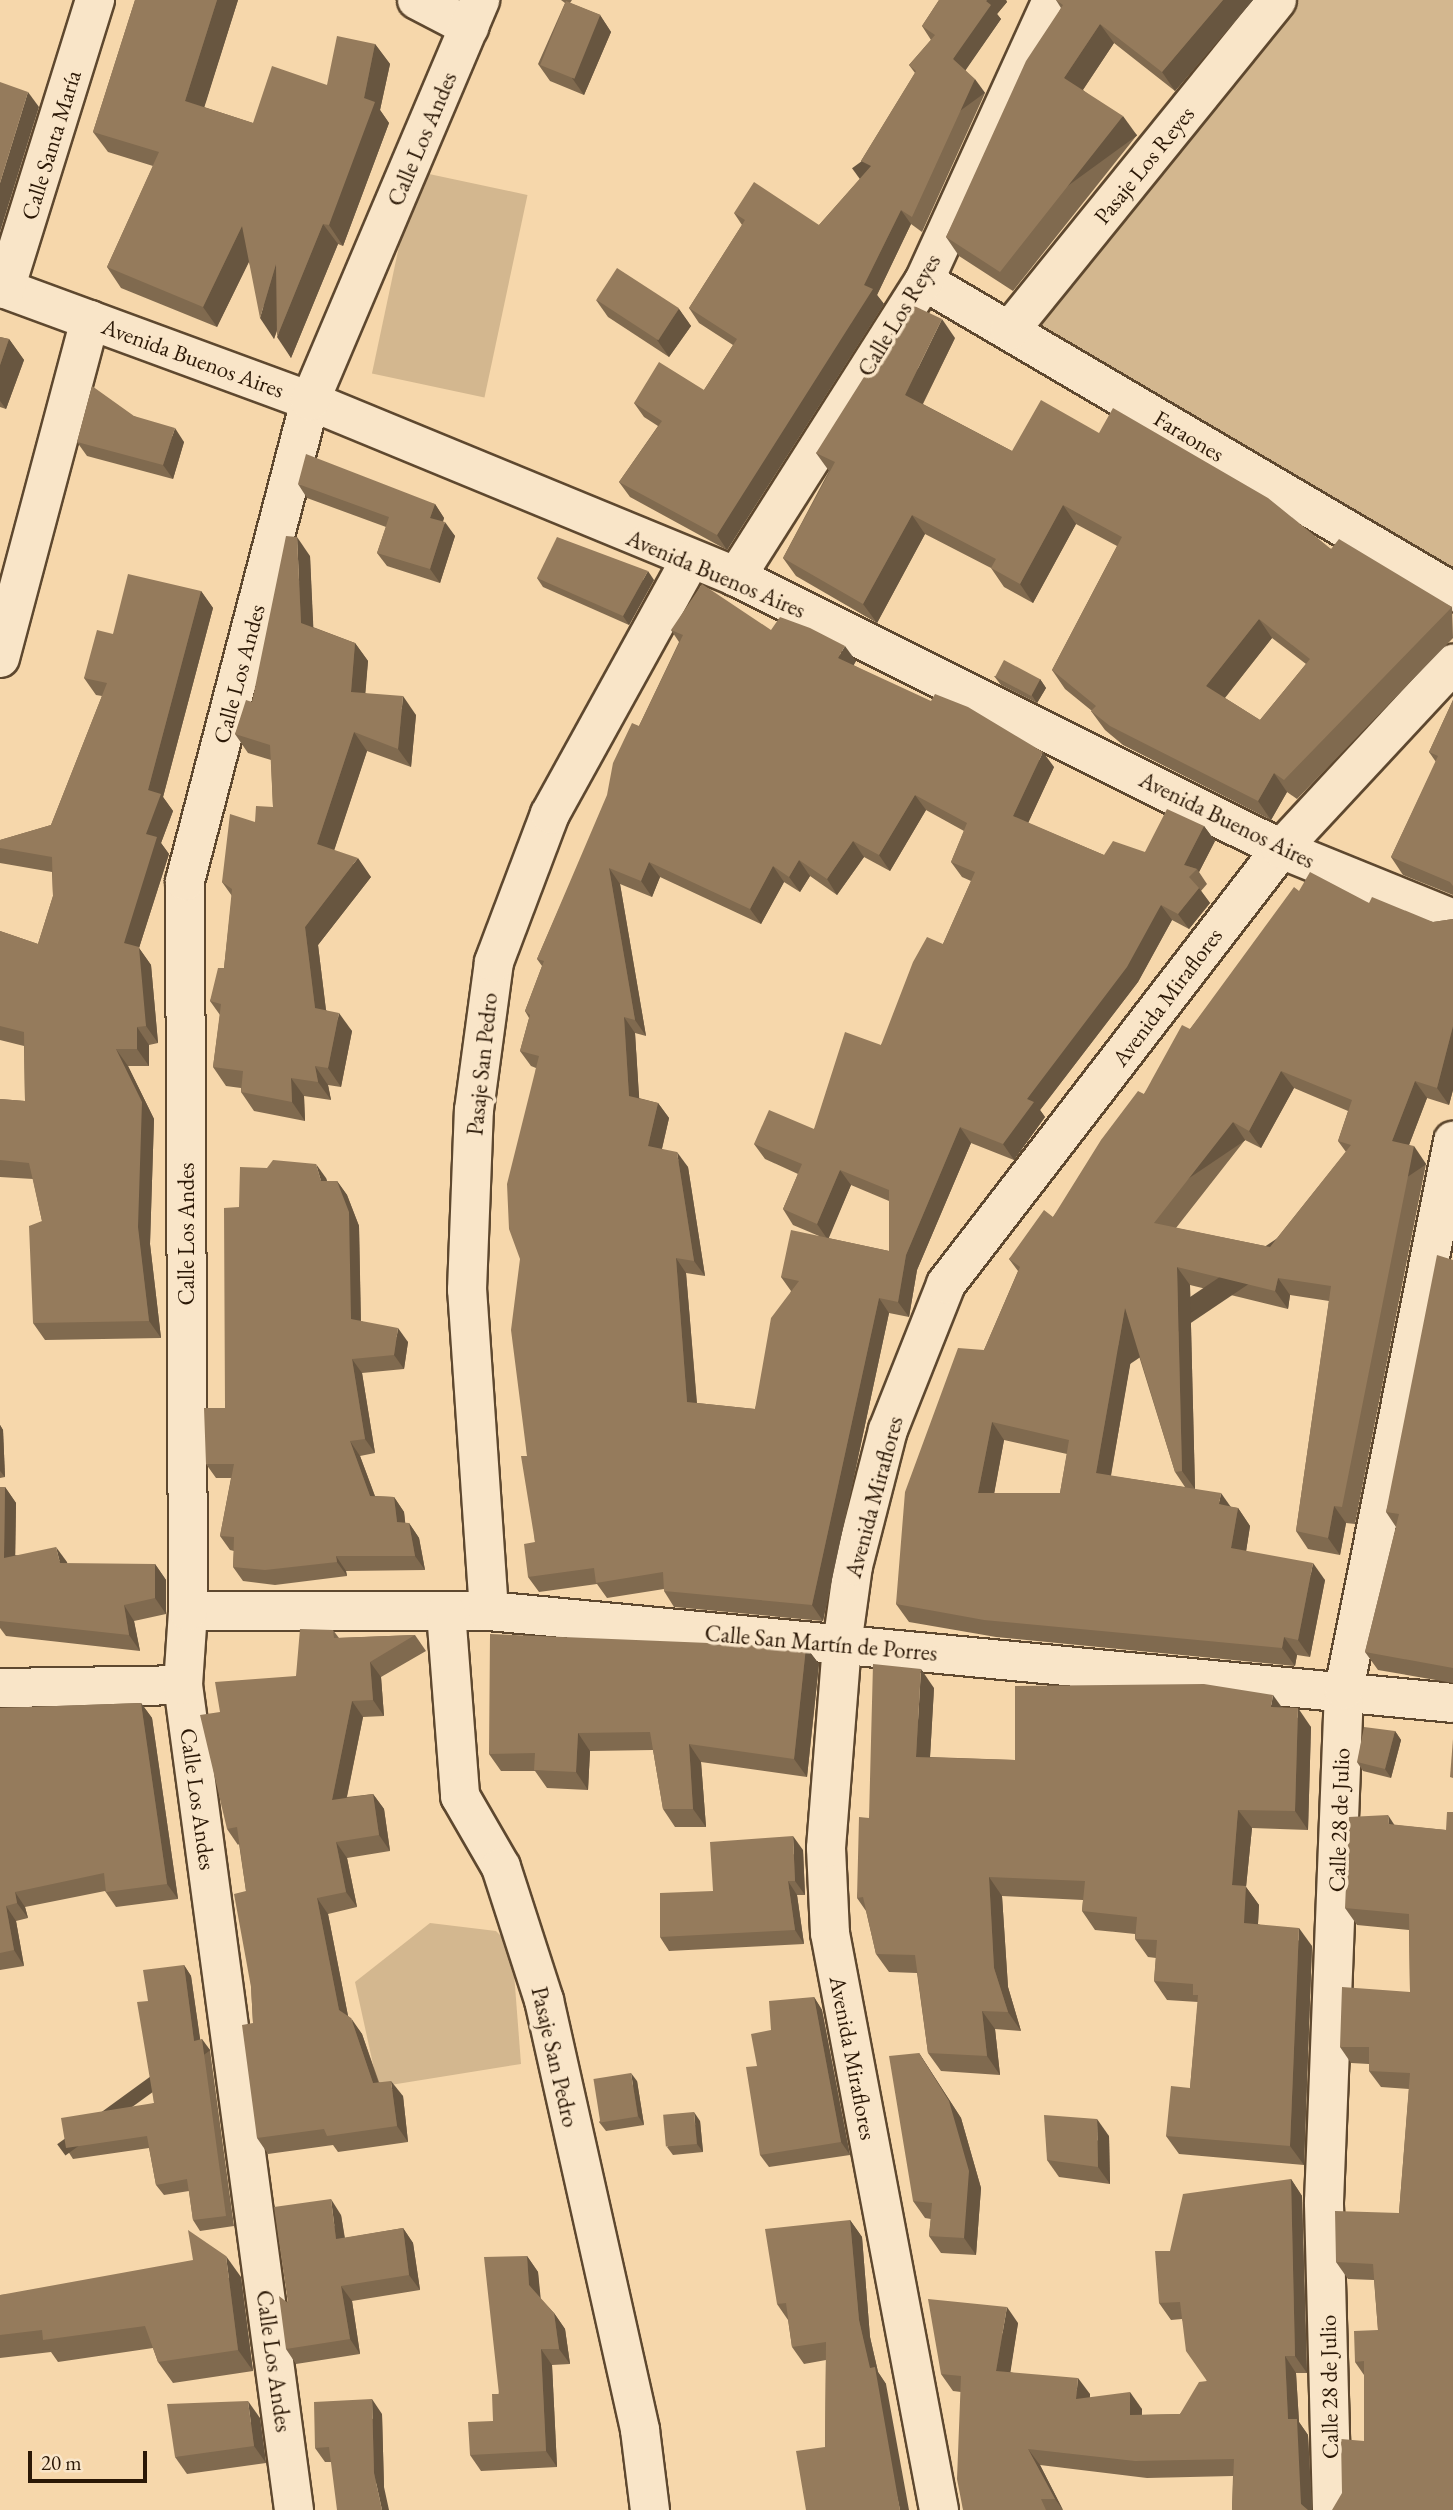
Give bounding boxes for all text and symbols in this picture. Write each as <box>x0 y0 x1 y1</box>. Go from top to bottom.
street label: Calle Santa María <box>15 67 87 223</box>
street label: Calle Los Andes <box>381 68 463 210</box>
street label: Pasaje Los Reyes <box>1088 100 1200 230</box>
street label: Calle Los Reyes <box>852 249 946 381</box>
street label: Avenida Buenos Aires <box>98 312 288 404</box>
street label: Faraones <box>1149 404 1229 468</box>
street label: Avenida Buenos Aires <box>622 524 810 624</box>
street label: Calle Los Andes <box>207 601 271 747</box>
street label: Avenida Buenos Aires <box>1135 766 1319 874</box>
street label: Avenida Miraflores <box>1106 922 1228 1072</box>
street label: Pasaje San Pedro <box>461 991 503 1137</box>
street label: Calle Los Andes <box>172 1162 200 1306</box>
street label: Avenida Miraflores <box>839 1413 909 1581</box>
street label: Calle San Martín de Porres <box>704 1619 938 1667</box>
street label: Calle Los Andes <box>174 1726 222 1872</box>
street label: Calle 28 de Julio <box>1323 1747 1355 1893</box>
street label: Avenida Miraflores <box>824 1974 882 2142</box>
street label: Pasaje San Pedro <box>525 1984 585 2130</box>
street label: Calle Los Andes <box>250 2288 298 2434</box>
street label: Calle 28 de Julio <box>1314 2315 1344 2459</box>
scale bar <box>32 2436 150 2480</box>
text: 20 m <box>41 2449 82 2476</box>

